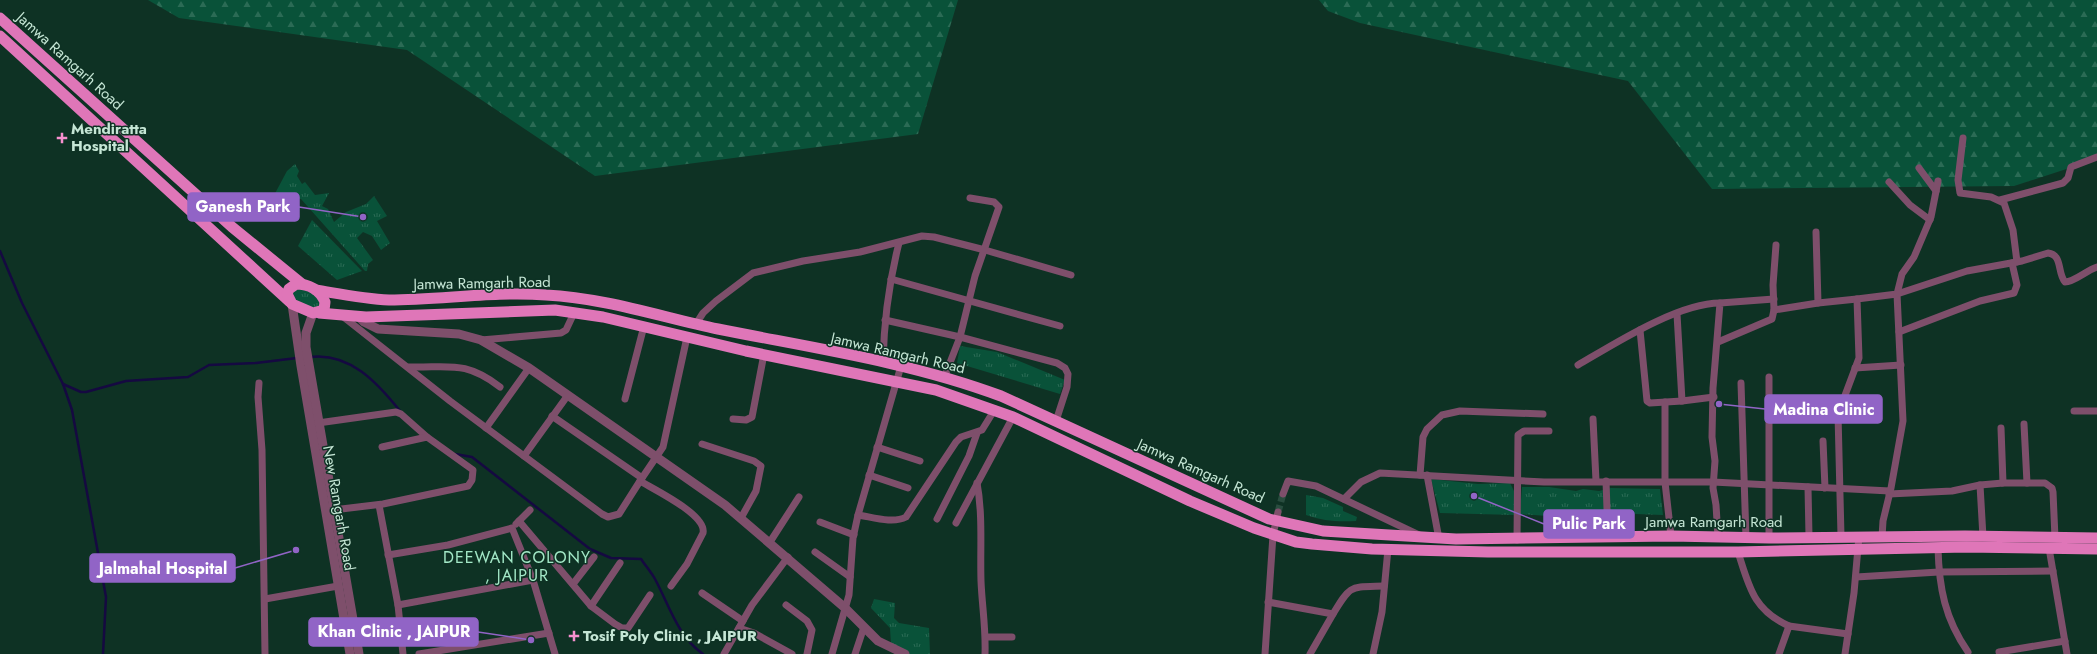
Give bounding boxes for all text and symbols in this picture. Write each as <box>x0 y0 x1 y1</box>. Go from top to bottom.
street label: Jamwa Ramgarh Road <box>10 6 128 115</box>
place label: Mendiratta Hospital <box>71 118 147 157</box>
marker: Mendiratta Hospital <box>56 132 68 144</box>
callout: Ganesh Park <box>188 193 299 221</box>
text: Ganesh Park <box>195 195 291 218</box>
street label: Jamwa Ramgarh Road <box>411 271 551 295</box>
street label: Jamwa Ramgarh Road <box>827 326 967 379</box>
callout: Madina Clinic <box>1765 395 1882 423</box>
text: Madina Clinic <box>1773 398 1875 421</box>
street label: Jamwa Ramgarh Road <box>1132 432 1268 509</box>
street label: New Ramgarh Road <box>317 444 361 572</box>
callout: Pulic Park <box>1544 510 1634 538</box>
street label: Jamwa Ramgarh Road <box>1643 511 1783 533</box>
text: Pulic Park <box>1552 512 1627 535</box>
district label: DEEWAN COLONY , JAIPUR <box>443 546 591 587</box>
callout: Jalmahal Hospital <box>90 554 235 582</box>
text: Jalmahal Hospital <box>96 557 227 580</box>
callout: Khan Clinic , JAIPUR <box>309 618 478 646</box>
text: Khan Clinic , JAIPUR <box>318 620 471 643</box>
place label: Tosif Poly Clinic , JAIPUR <box>583 625 757 647</box>
marker: Tosif Poly Clinic , JAIPUR <box>568 630 580 642</box>

